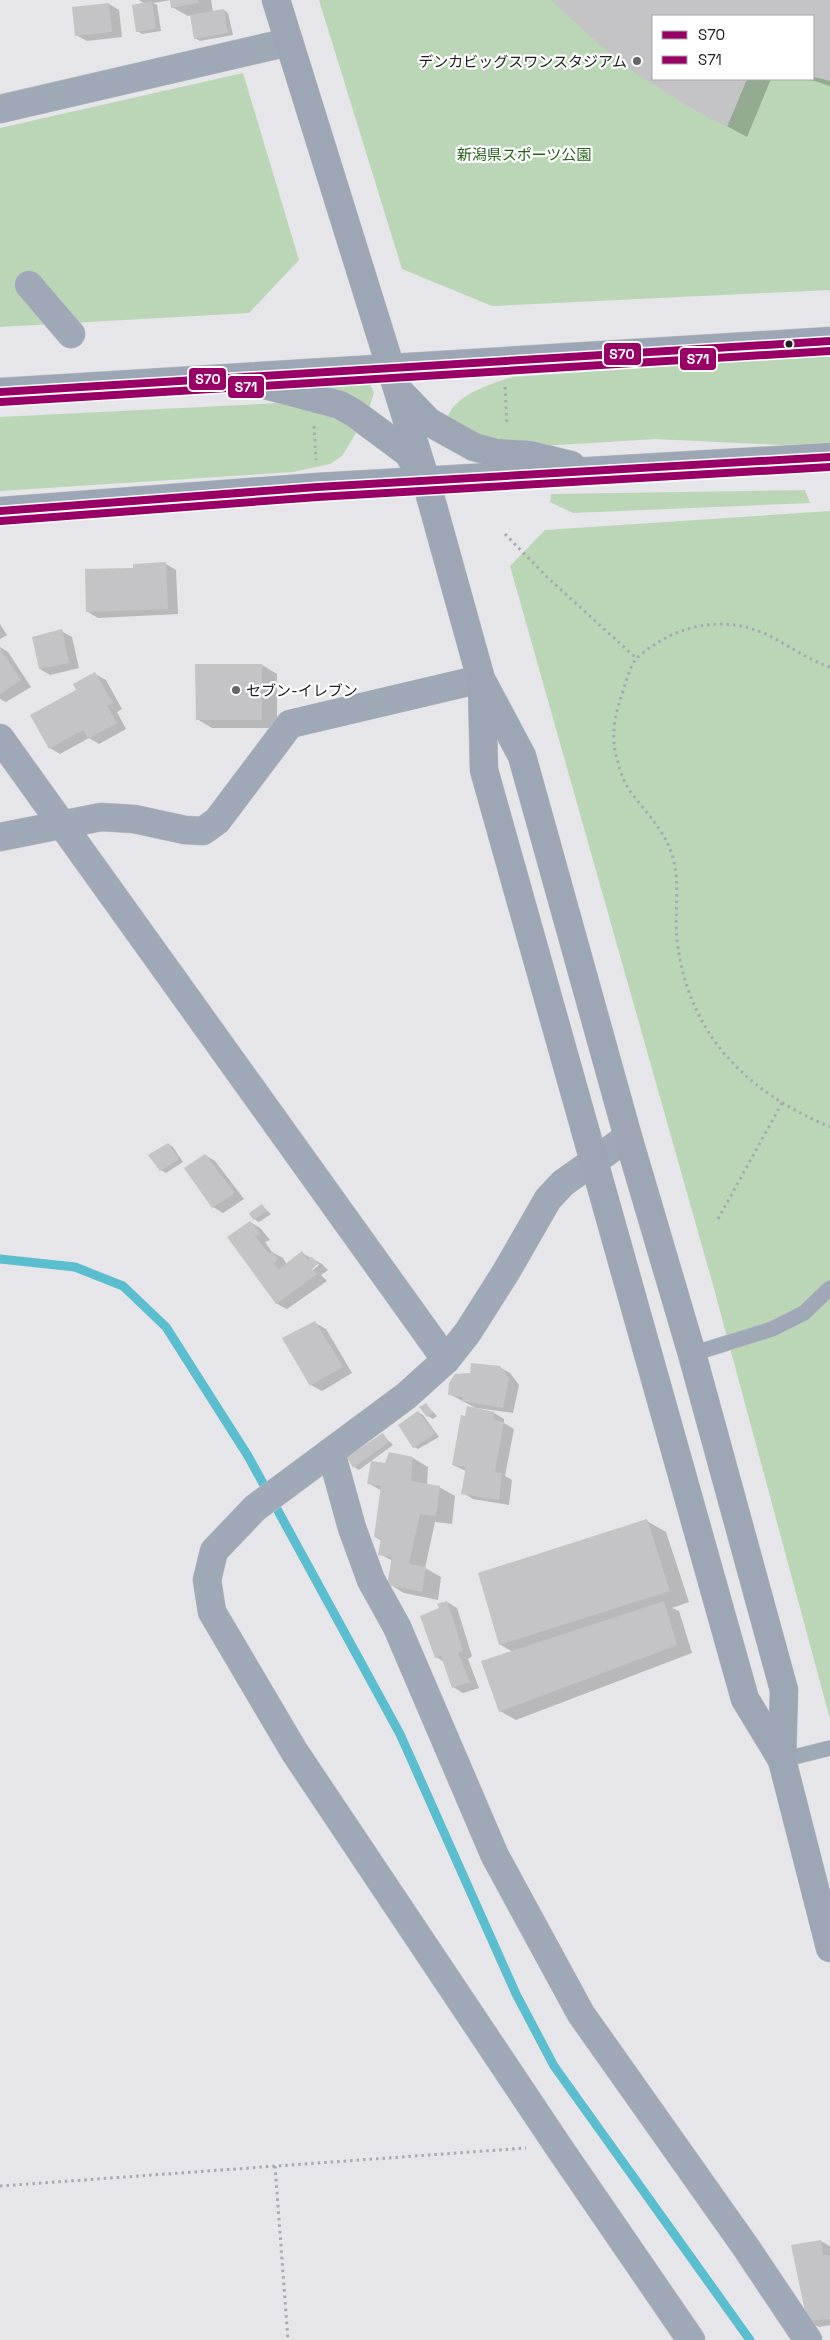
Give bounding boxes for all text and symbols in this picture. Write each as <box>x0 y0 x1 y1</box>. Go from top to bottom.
legend <box>652 15 815 80</box>
text: S70 <box>698 25 725 44</box>
text: S71 <box>698 50 722 69</box>
place label: デンカビッグスワンスタジアム <box>418 52 627 71</box>
marker: デンカビッグスワンスタジアム <box>631 55 643 67</box>
park label: 新潟県スポーツ公園 <box>457 145 591 164</box>
unlabelled marker <box>784 339 794 349</box>
line badge: S70 <box>603 342 642 366</box>
text: S70 <box>609 345 635 363</box>
line badge: S71 <box>679 347 717 371</box>
text: S71 <box>687 350 709 368</box>
line badge: S70 <box>188 367 227 391</box>
text: S70 <box>195 370 221 388</box>
line badge: S71 <box>227 375 265 399</box>
text: S71 <box>235 378 257 396</box>
place label: セブン-イレブン <box>246 681 358 700</box>
marker: セブン-イレブン <box>230 684 242 696</box>

